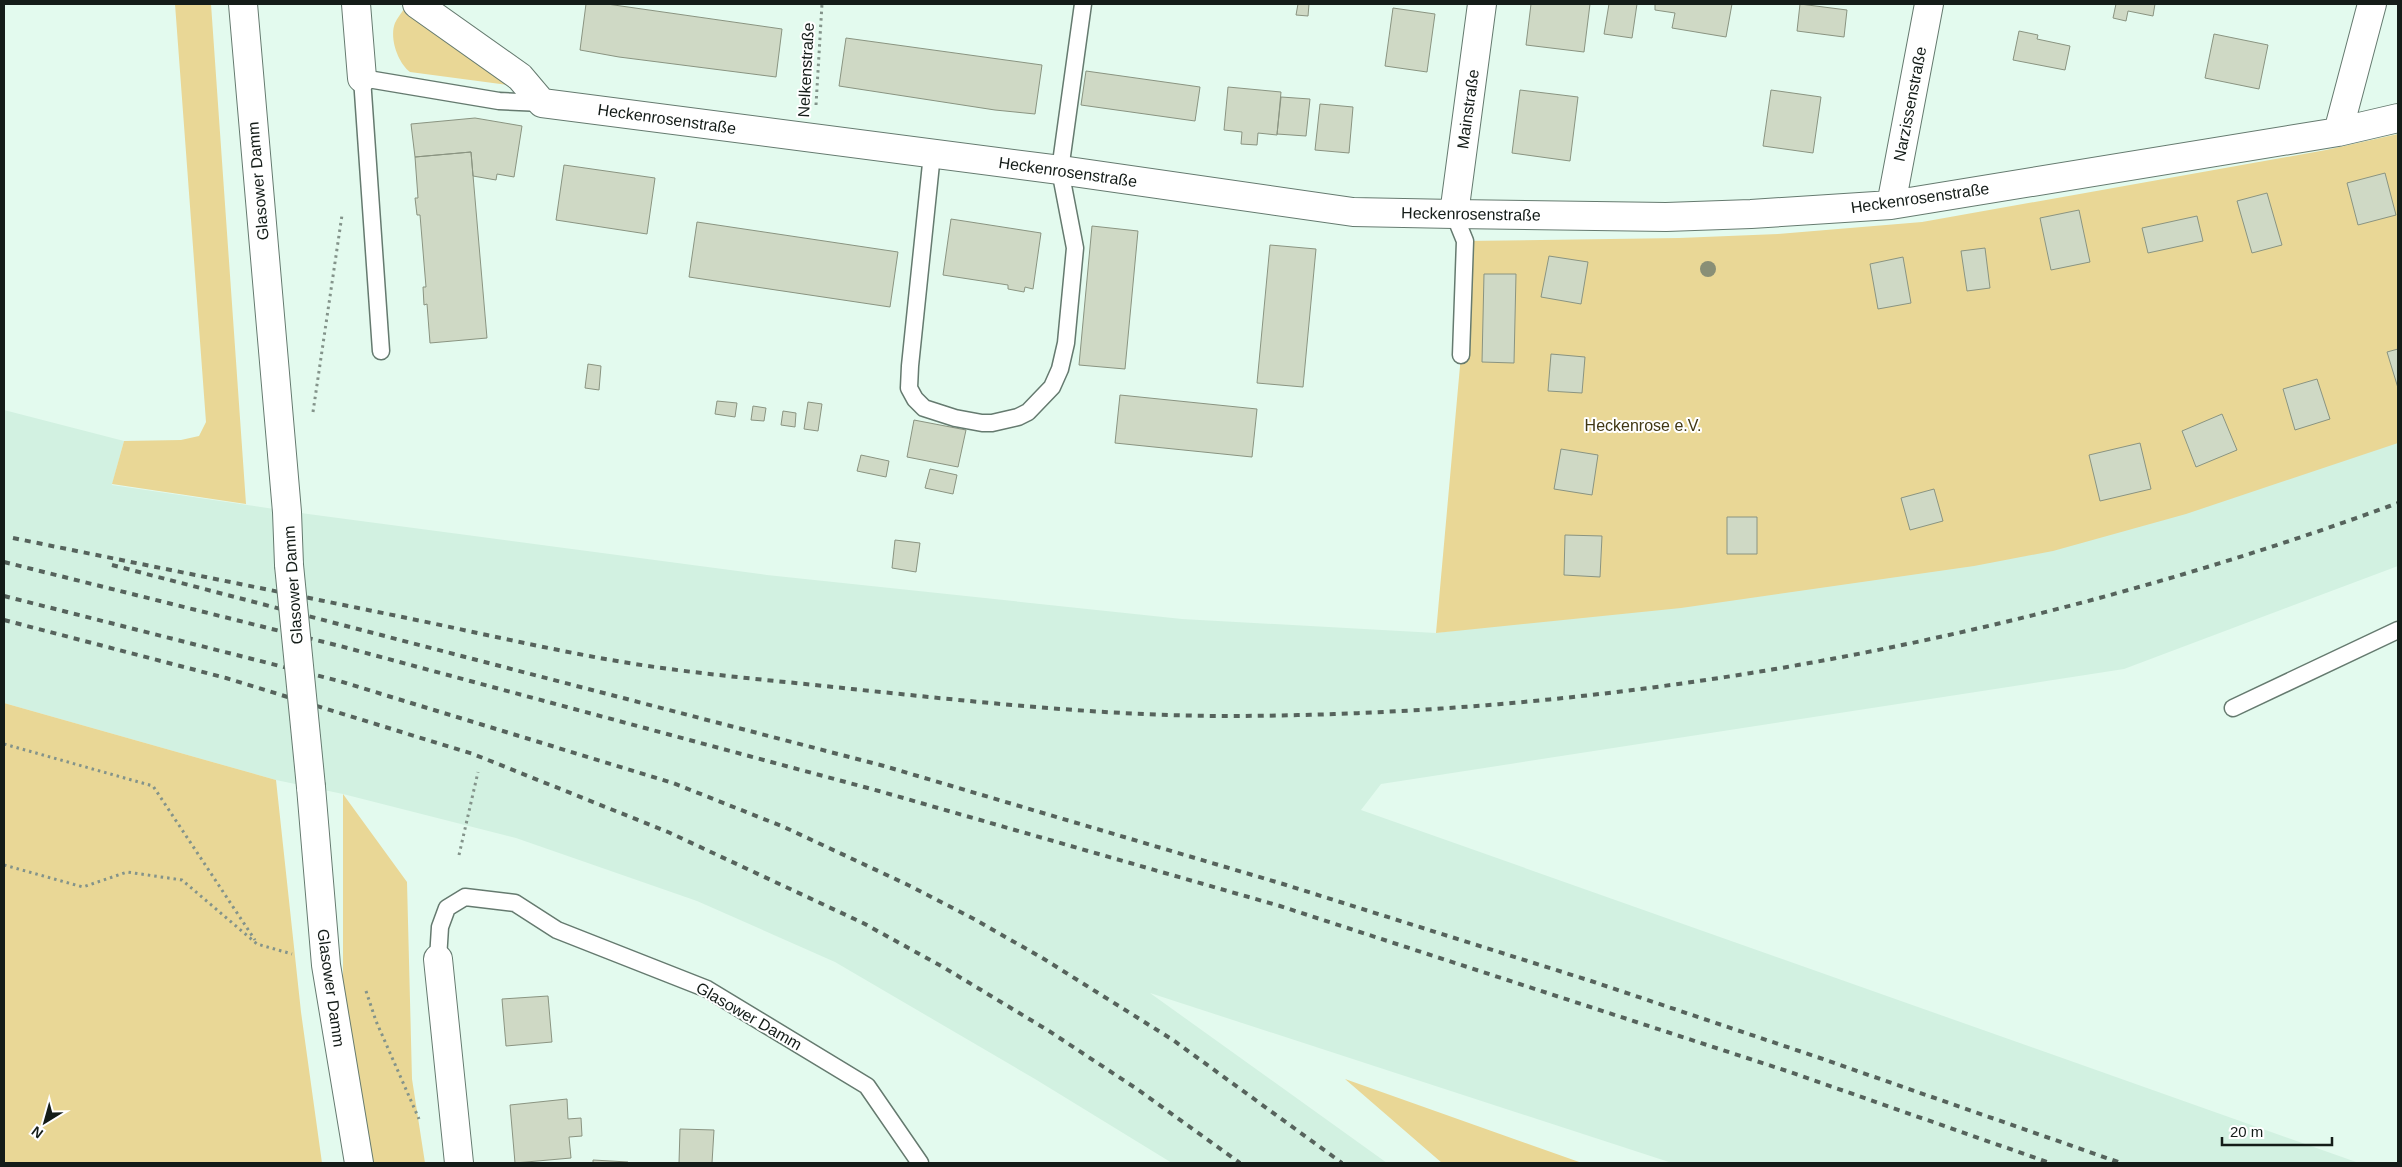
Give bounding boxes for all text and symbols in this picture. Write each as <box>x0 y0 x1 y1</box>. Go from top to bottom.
street label: Nelkenstraße <box>795 22 817 118</box>
street label: Narzissenstraße <box>1891 45 1929 163</box>
street label: Mainstraße <box>1454 68 1482 150</box>
street label: Heckenrosenstraße <box>597 101 737 137</box>
street label: Glasower Damm <box>244 121 272 241</box>
street label: Heckenrosenstraße <box>998 154 1138 190</box>
street label: Heckenrosenstraße <box>1850 180 1990 216</box>
street label: Heckenrosenstraße <box>1401 204 1541 224</box>
park label: Heckenrose e.V. <box>1585 417 1701 434</box>
street label: Glasower Damm <box>280 525 306 645</box>
street label: Glasower Damm <box>314 928 348 1048</box>
street label: Glasower Damm <box>693 979 805 1053</box>
north arrow <box>20 1097 70 1147</box>
scale bar <box>2222 1114 2332 1146</box>
text: N <box>28 1123 46 1142</box>
text: 20 m <box>2230 1123 2263 1140</box>

